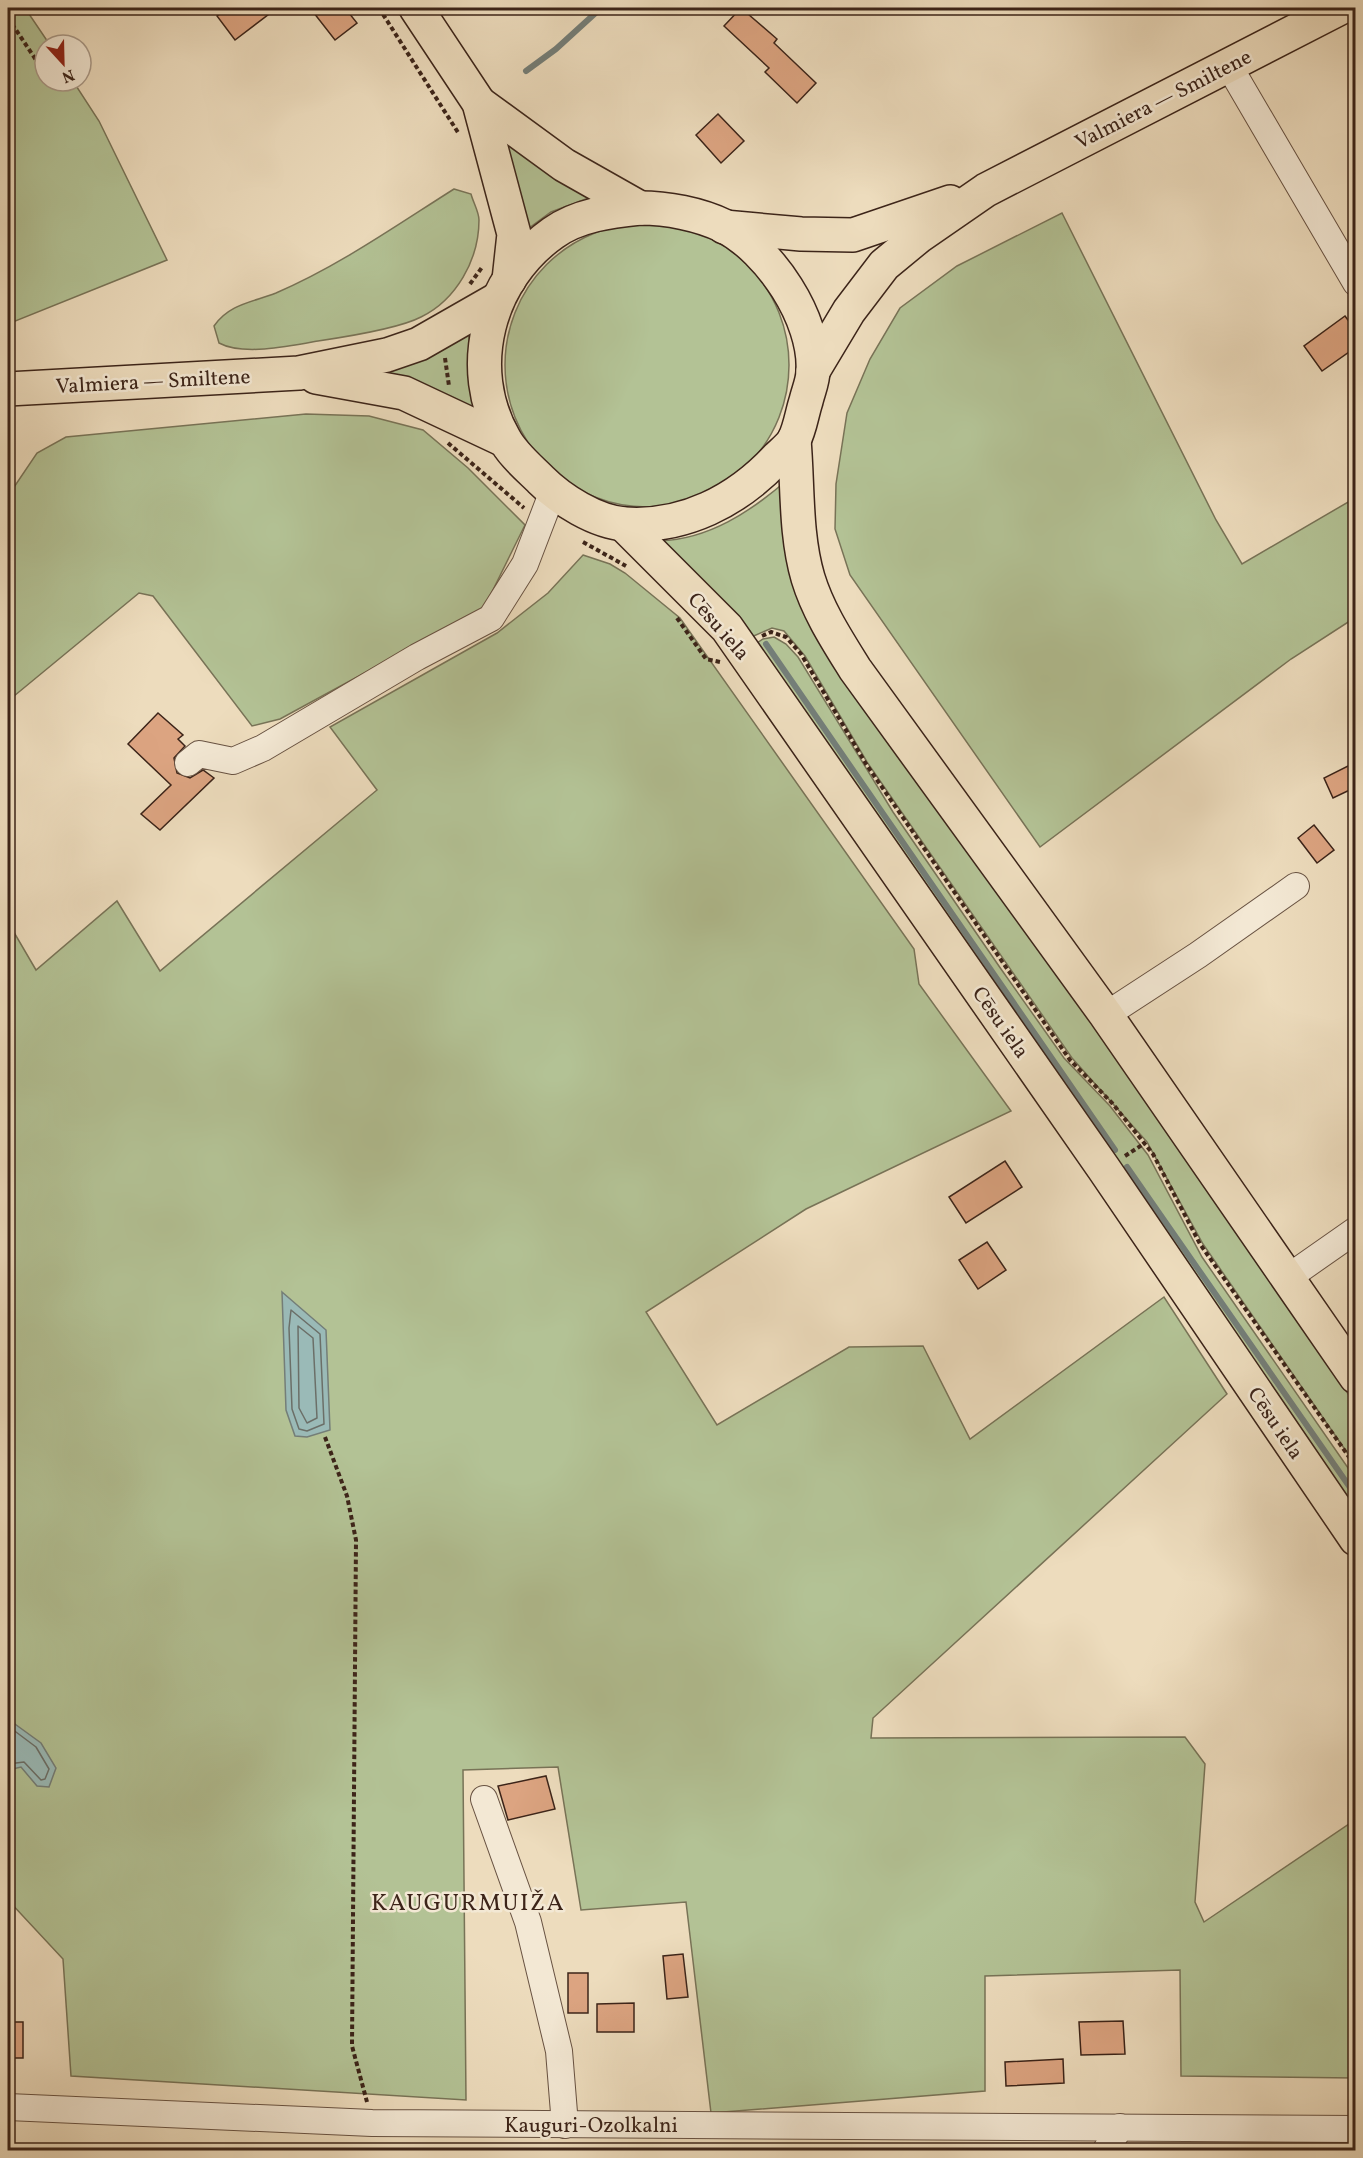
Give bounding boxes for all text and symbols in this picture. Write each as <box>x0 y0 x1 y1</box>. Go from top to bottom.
north arrow <box>33 33 93 93</box>
street label: Valmiera — Smiltene <box>1070 43 1257 157</box>
text: N <box>58 63 77 88</box>
street label: Valmiera — Smiltene <box>55 363 251 402</box>
street label: Cēsu iela <box>680 587 756 667</box>
street label: Cēsu iela <box>964 981 1035 1065</box>
street label: Cēsu iela <box>1240 1382 1310 1466</box>
district label: KAUGURMUIŽA <box>371 1887 565 1921</box>
street label: Kauguri-Ozolkalni <box>504 2112 678 2141</box>

